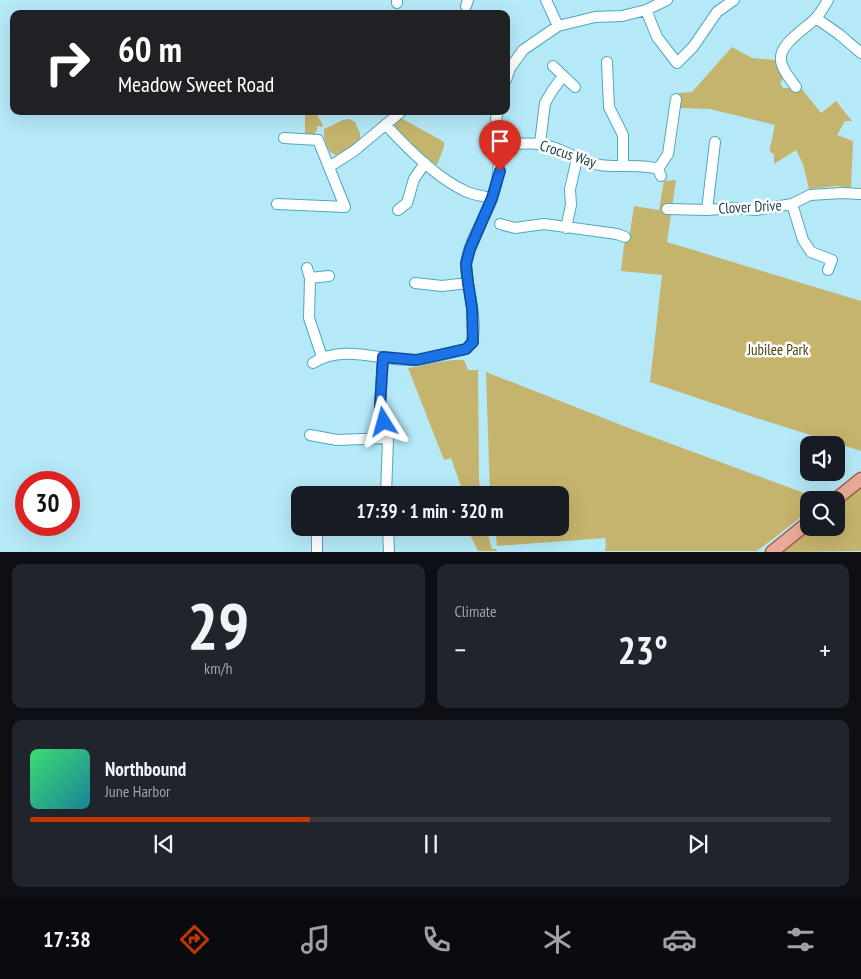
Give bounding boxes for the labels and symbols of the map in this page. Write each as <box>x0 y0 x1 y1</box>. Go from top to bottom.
pin <box>479 120 521 171</box>
street label: Crocus Way <box>537 135 599 172</box>
street label: Clover Drive <box>718 195 782 218</box>
park label: Jubilee Park <box>746 340 809 359</box>
position arrow <box>357 395 409 447</box>
speed limit sign: 30 <box>15 471 80 536</box>

